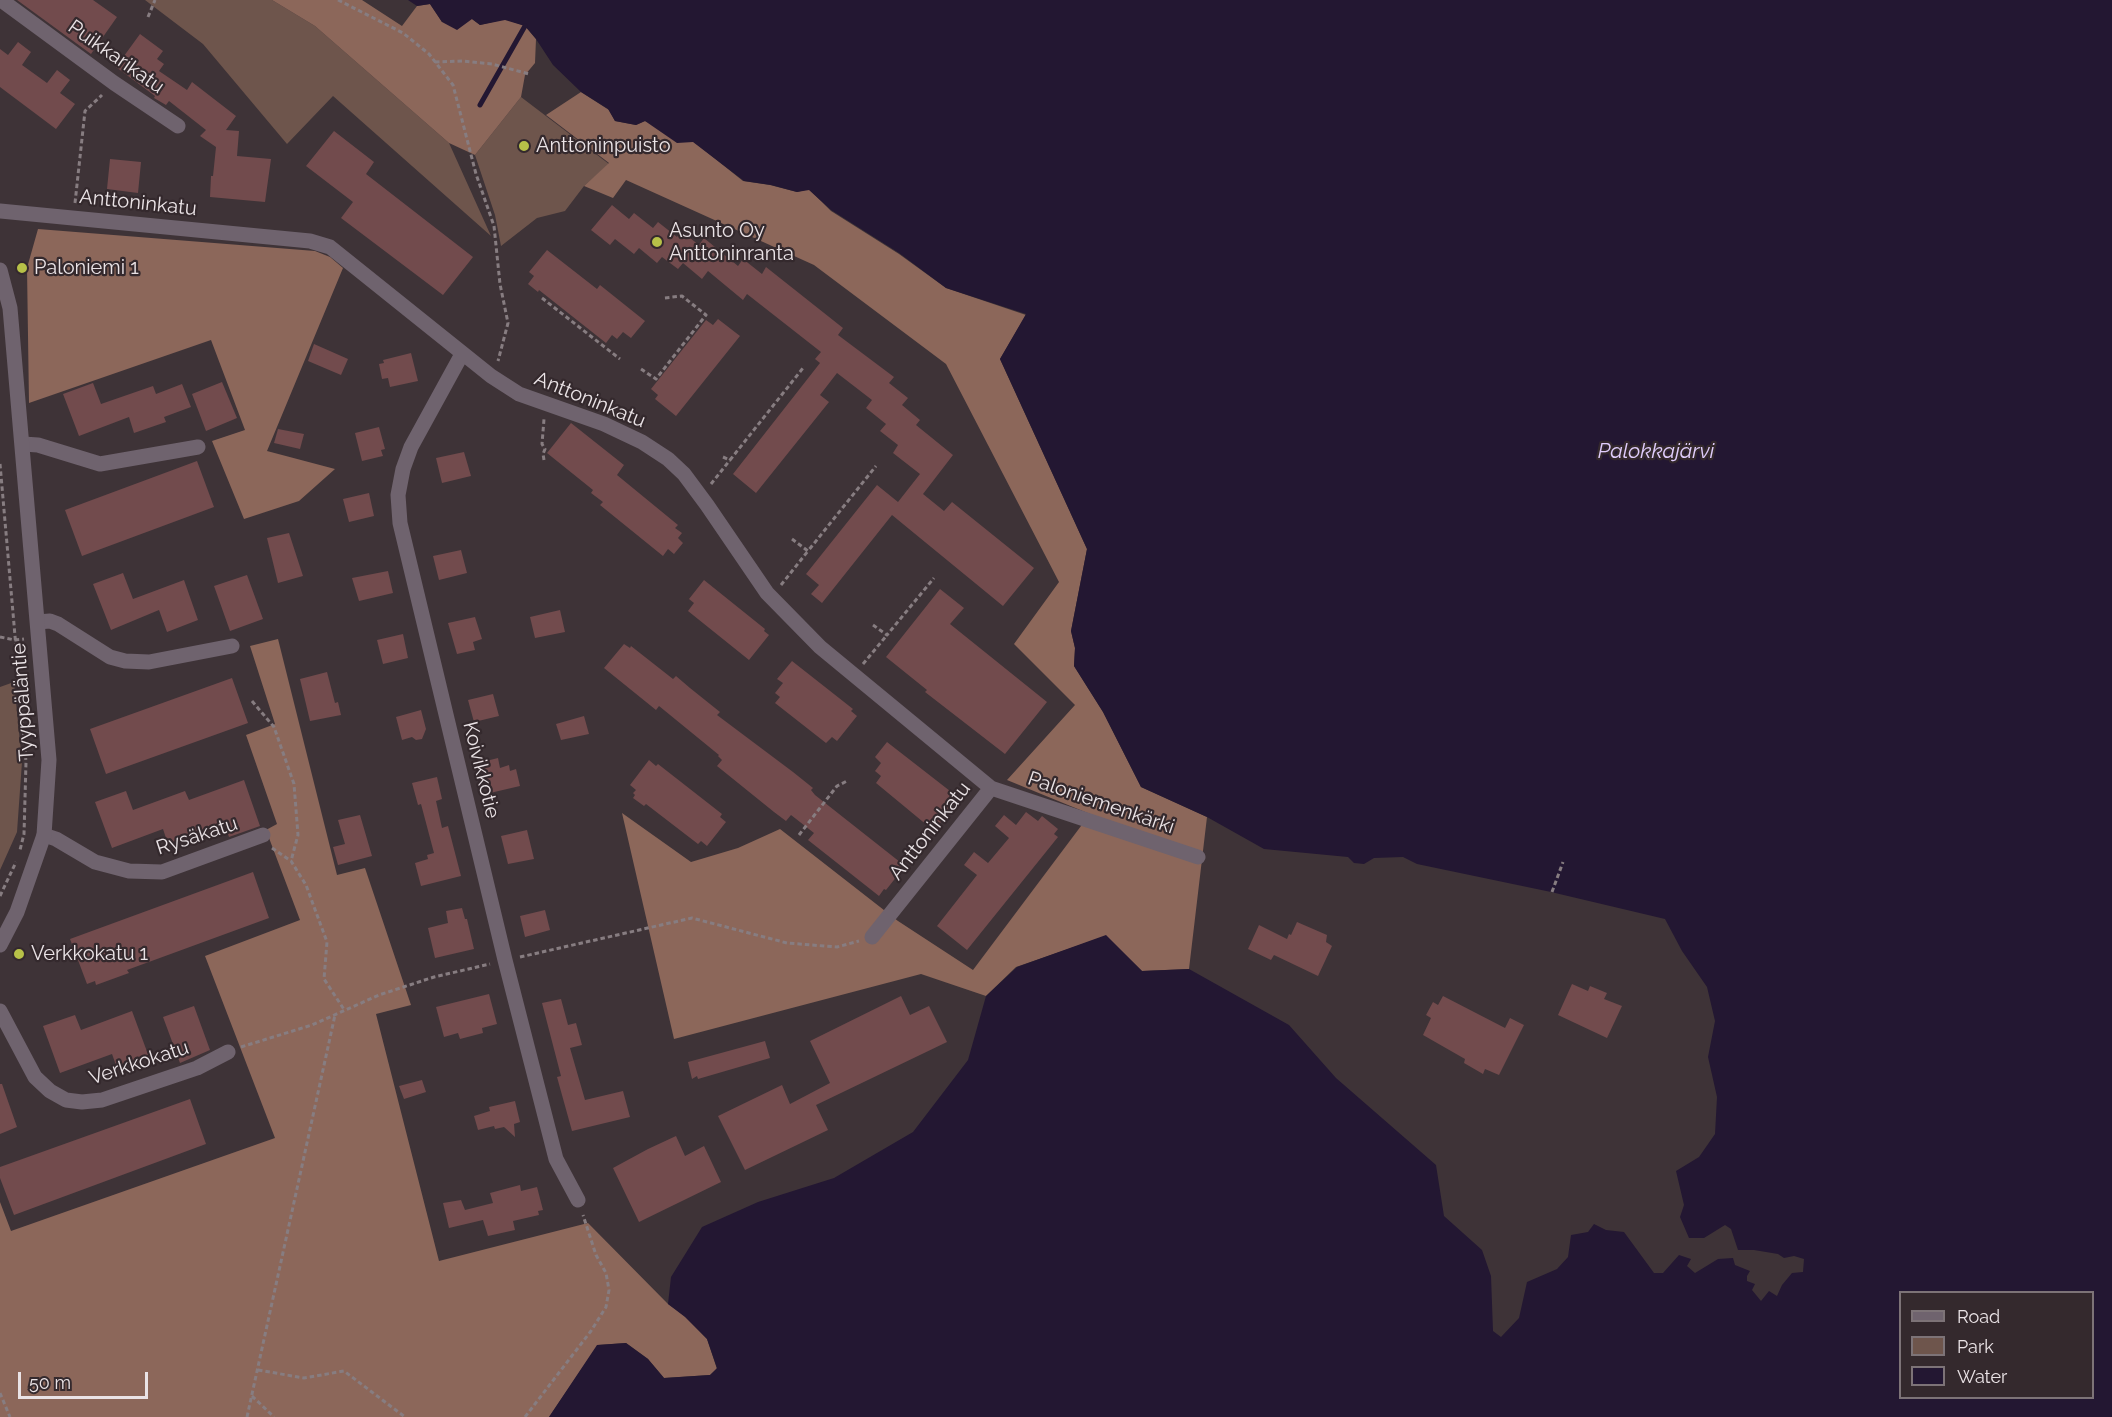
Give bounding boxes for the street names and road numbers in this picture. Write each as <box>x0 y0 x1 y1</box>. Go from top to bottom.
street label: Puikkarikatu <box>63 15 169 99</box>
street label: Anttoninkatu <box>78 185 198 221</box>
street label: Anttoninkatu <box>531 367 649 433</box>
street label: Tyyppäläntie <box>7 642 39 762</box>
street label: Koivikkotie <box>457 719 505 821</box>
street label: Paloniemenkärki <box>1025 767 1177 839</box>
street label: Anttoninkatu <box>884 777 976 885</box>
street label: Rysäkatu <box>153 812 241 860</box>
street label: Verkkokatu <box>86 1036 192 1090</box>

